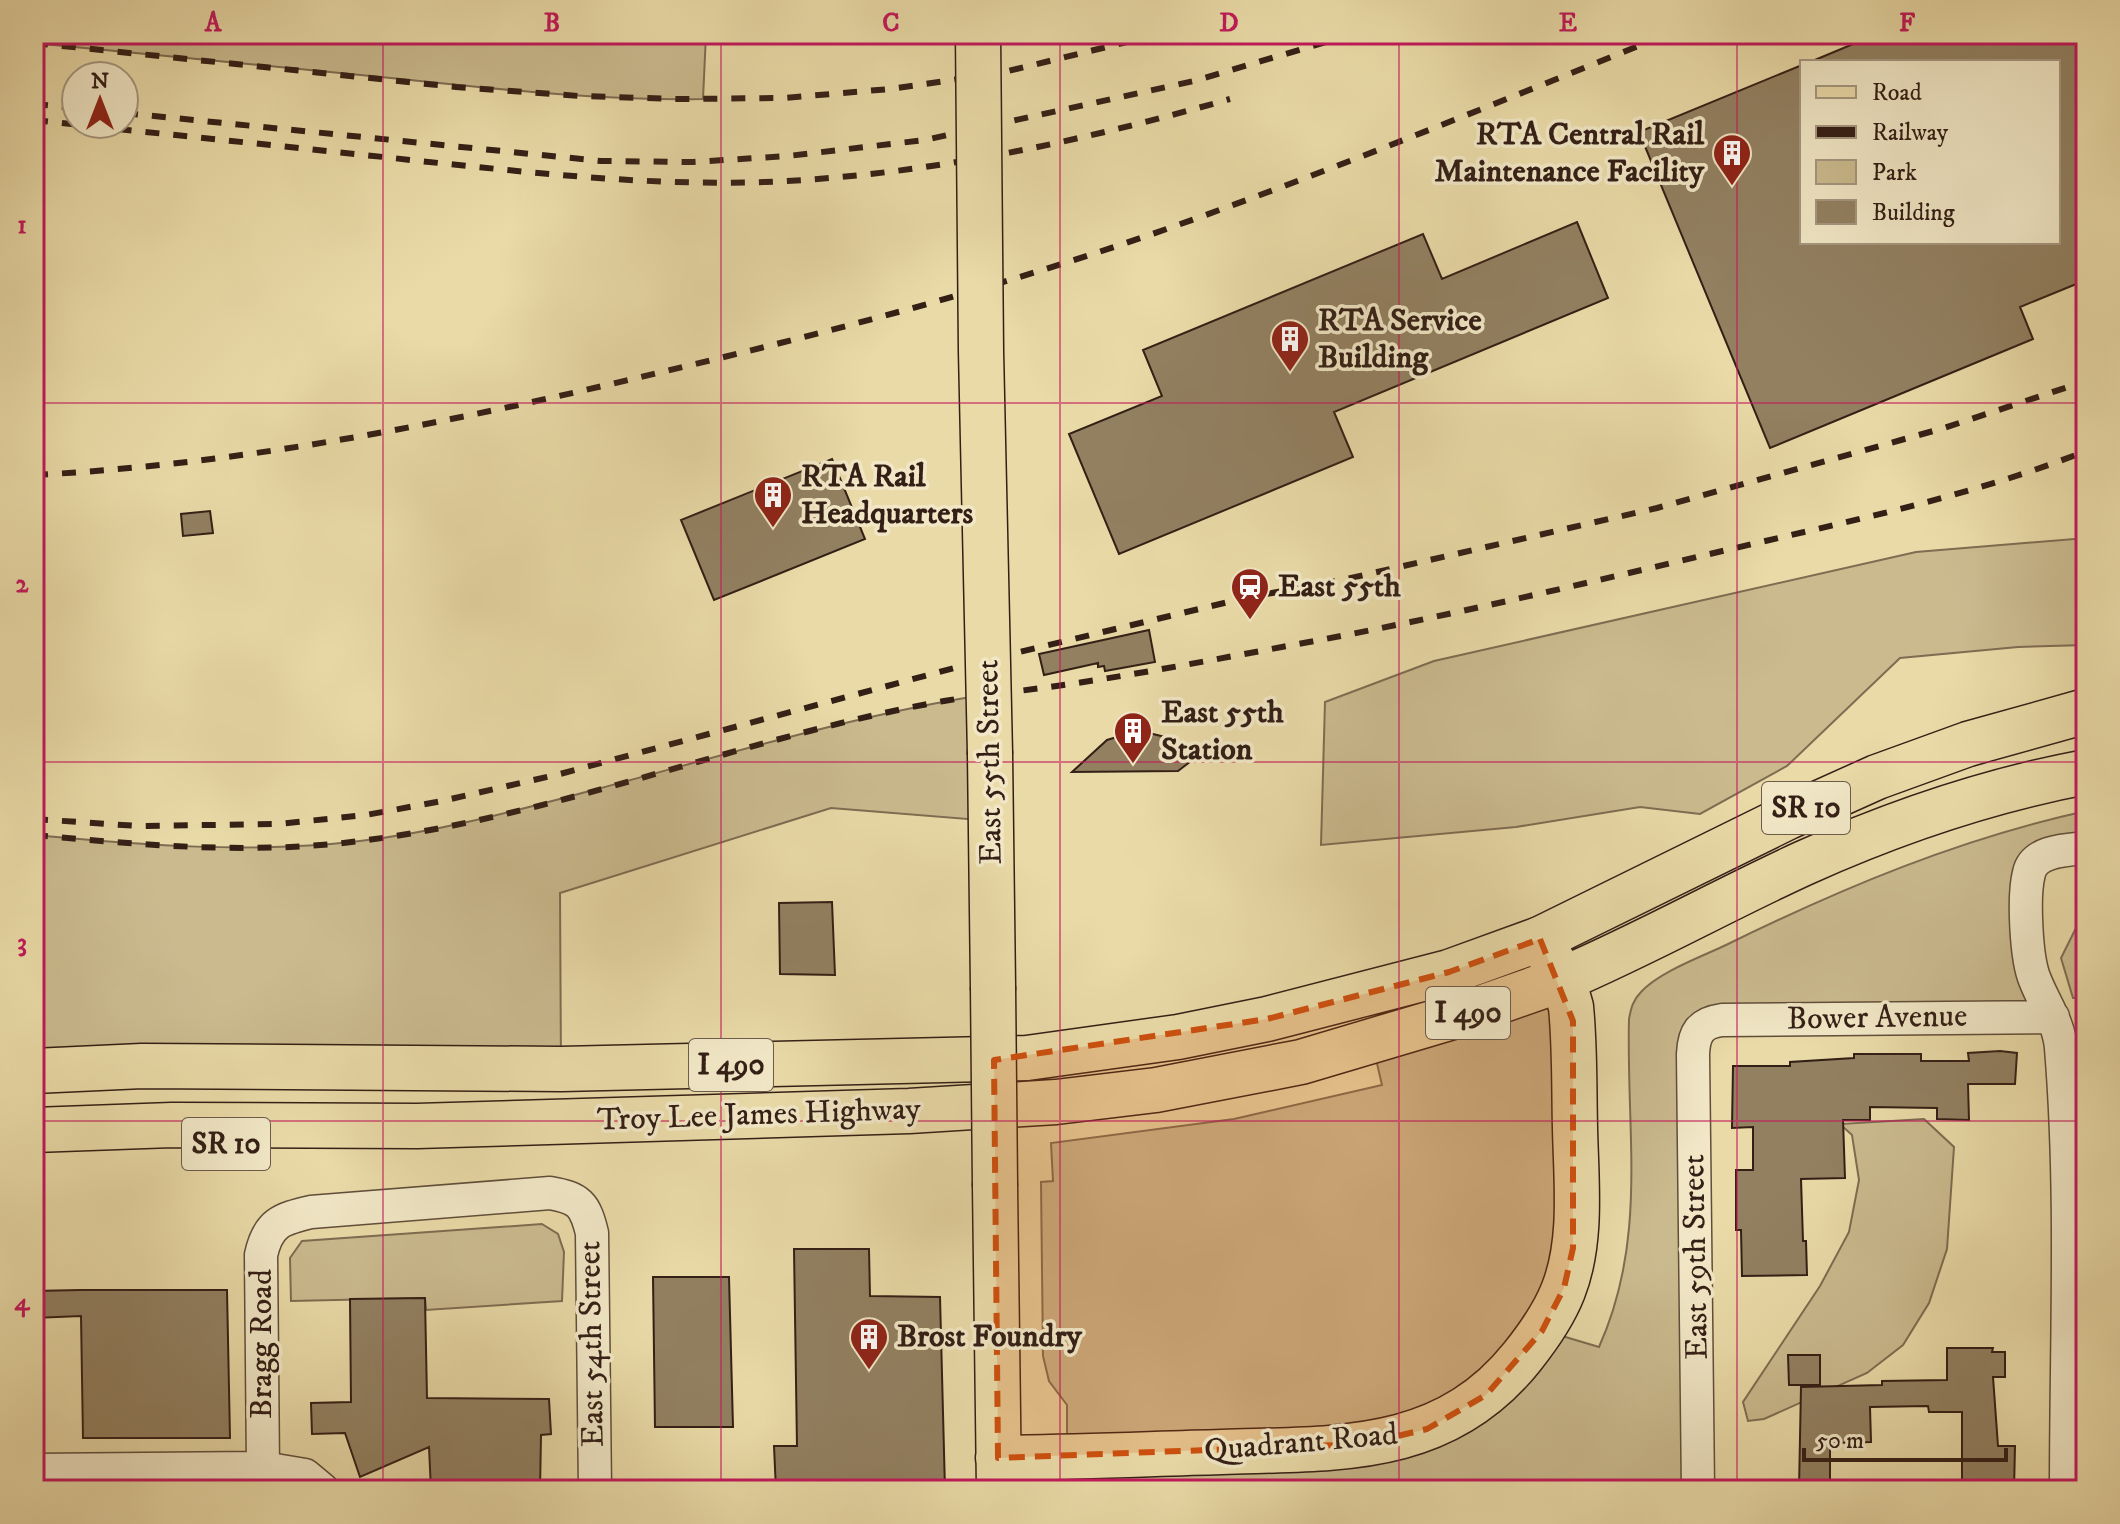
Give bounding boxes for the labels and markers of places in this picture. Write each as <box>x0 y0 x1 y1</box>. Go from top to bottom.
place label: RTA Central Rail Maintenance Facility <box>1435 115 1705 192</box>
building icon: RTA Central Rail Maintenance Facility <box>1711 132 1753 187</box>
place label: RTA Service Building <box>1318 301 1482 378</box>
building icon: RTA Service Building <box>1269 318 1311 373</box>
place label: RTA Rail Headquarters <box>801 457 973 534</box>
building icon: RTA Rail Headquarters <box>752 474 794 529</box>
station icon: East 55th <box>1229 566 1271 621</box>
place label: East 55th <box>1278 567 1401 607</box>
place label: East 55th Station <box>1161 693 1284 770</box>
building icon: East 55th Station <box>1112 710 1154 765</box>
building icon: Brost Foundry <box>848 1316 890 1371</box>
place label: Brost Foundry <box>897 1317 1082 1357</box>

